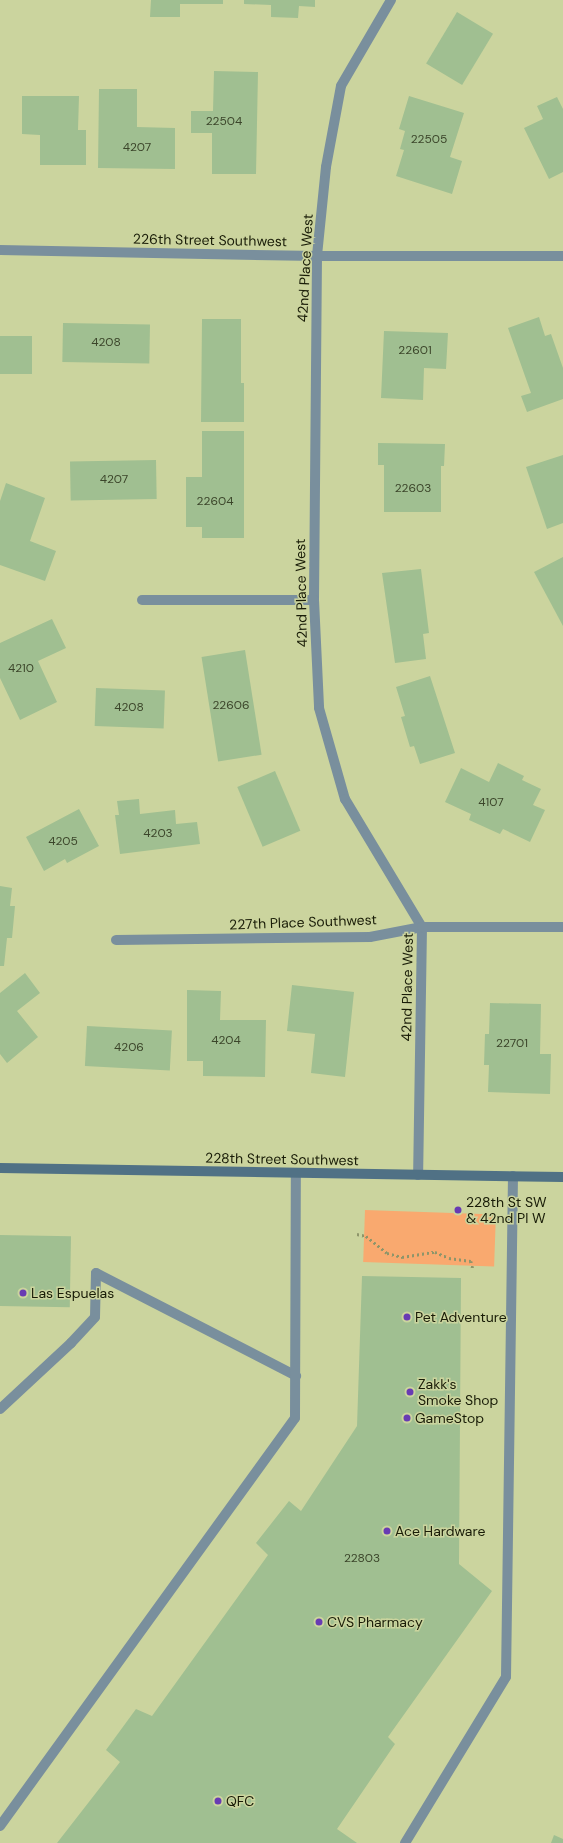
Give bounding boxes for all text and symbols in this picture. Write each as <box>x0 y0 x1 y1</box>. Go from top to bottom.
house number: 22504 <box>206 115 242 129</box>
house number: 22505 <box>411 133 447 147</box>
house number: 4207 <box>123 141 151 155</box>
street label: 42nd Place West <box>294 213 316 323</box>
street label: 226th Street Southwest <box>133 230 287 250</box>
house number: 4208 <box>91 336 121 350</box>
house number: 22601 <box>398 344 432 358</box>
house number: 4207 <box>100 473 128 487</box>
house number: 22603 <box>395 482 431 496</box>
house number: 22604 <box>197 495 233 509</box>
street label: 42nd Place West <box>292 539 310 647</box>
house number: 4210 <box>8 662 34 676</box>
house number: 22606 <box>212 699 250 713</box>
house number: 4208 <box>114 701 144 715</box>
house number: 4107 <box>478 796 504 810</box>
house number: 4203 <box>143 827 173 841</box>
house number: 4205 <box>48 835 78 849</box>
street label: 227th Place Southwest <box>229 911 377 933</box>
street label: 42nd Place West <box>398 933 416 1041</box>
house number: 4204 <box>211 1034 241 1048</box>
house number: 22701 <box>496 1037 528 1051</box>
house number: 4206 <box>114 1041 144 1055</box>
street label: 228th Street Southwest <box>205 1149 359 1169</box>
place label: 228th St SW & 42nd Pl W <box>466 1194 546 1226</box>
marker: 228th St SW & 42nd Pl W <box>453 1205 463 1215</box>
place label: Las Espuelas <box>31 1285 114 1301</box>
marker: Las Espuelas <box>18 1288 28 1298</box>
place label: Pet Adventure <box>415 1309 507 1325</box>
marker: Pet Adventure <box>402 1312 412 1322</box>
place label: Zakk's Smoke Shop <box>418 1376 498 1408</box>
marker: Zakk's Smoke Shop <box>405 1387 415 1397</box>
place label: GameStop <box>415 1410 484 1426</box>
marker: GameStop <box>402 1413 412 1423</box>
place label: Ace Hardware <box>395 1523 485 1539</box>
marker: Ace Hardware <box>382 1526 392 1536</box>
house number: 22803 <box>344 1552 380 1566</box>
place label: CVS Pharmacy <box>327 1614 423 1630</box>
marker: CVS Pharmacy <box>314 1617 324 1627</box>
place label: QFC <box>226 1793 254 1809</box>
marker: QFC <box>213 1796 223 1806</box>

